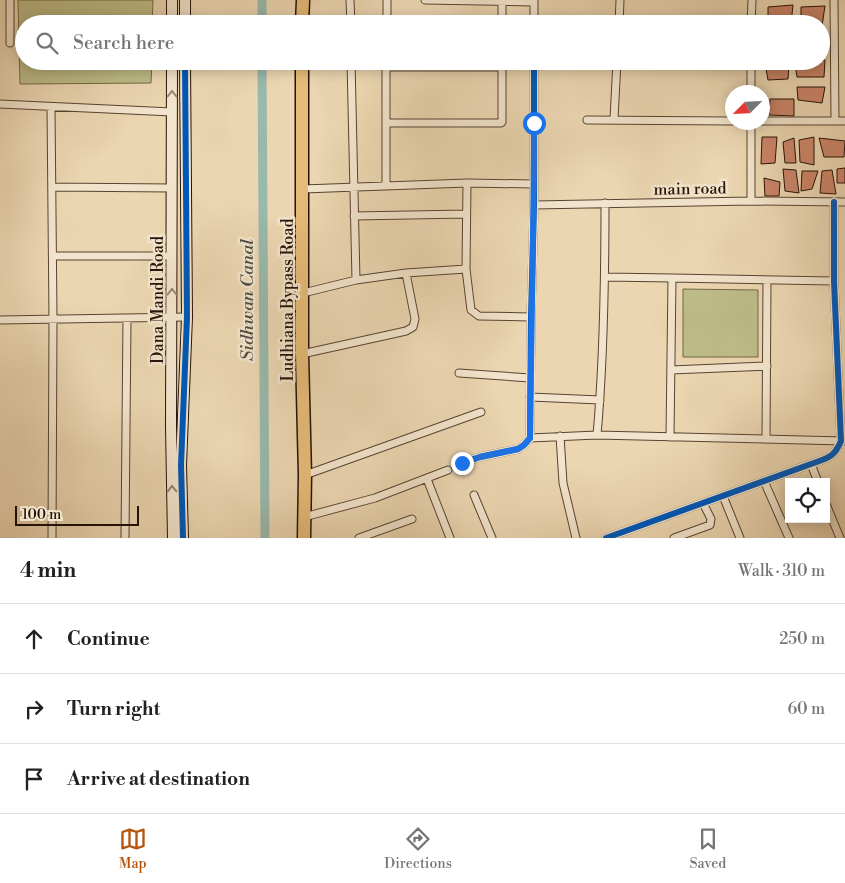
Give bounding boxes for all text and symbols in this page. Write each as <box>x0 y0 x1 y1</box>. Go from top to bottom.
search box <box>15 15 830 70</box>
icon: search <box>33 29 61 57</box>
text: Search here <box>73 31 174 55</box>
north arrow <box>725 85 770 130</box>
one-way arrow <box>167 90 177 98</box>
route start <box>523 112 546 135</box>
street label: main road <box>653 178 727 200</box>
street label: Ludhiana Bypass Road <box>278 218 298 382</box>
street label: Dana Mandi Road <box>148 236 168 364</box>
water label: Sidhwan Canal <box>236 239 259 361</box>
one-way arrow <box>167 288 177 296</box>
route end <box>451 452 474 475</box>
map controls <box>785 478 830 523</box>
button: locate <box>785 478 830 523</box>
one-way arrow <box>167 485 177 493</box>
scale bar <box>15 503 139 526</box>
text: 100 m <box>22 506 61 524</box>
text: 4 min <box>20 558 76 584</box>
text: Walk · 310 m <box>738 561 825 581</box>
icon: ahead <box>20 625 48 653</box>
text: Continue <box>67 627 150 651</box>
text: 250 m <box>779 629 825 649</box>
icon: right <box>20 695 48 723</box>
text: Turn right <box>67 697 160 721</box>
text: 60 m <box>787 699 825 719</box>
icon: arrive <box>20 765 48 793</box>
text: Arrive at destination <box>67 767 250 791</box>
tab: Map <box>119 825 147 873</box>
tab: Directions <box>384 825 452 873</box>
tab: Saved <box>689 825 726 873</box>

